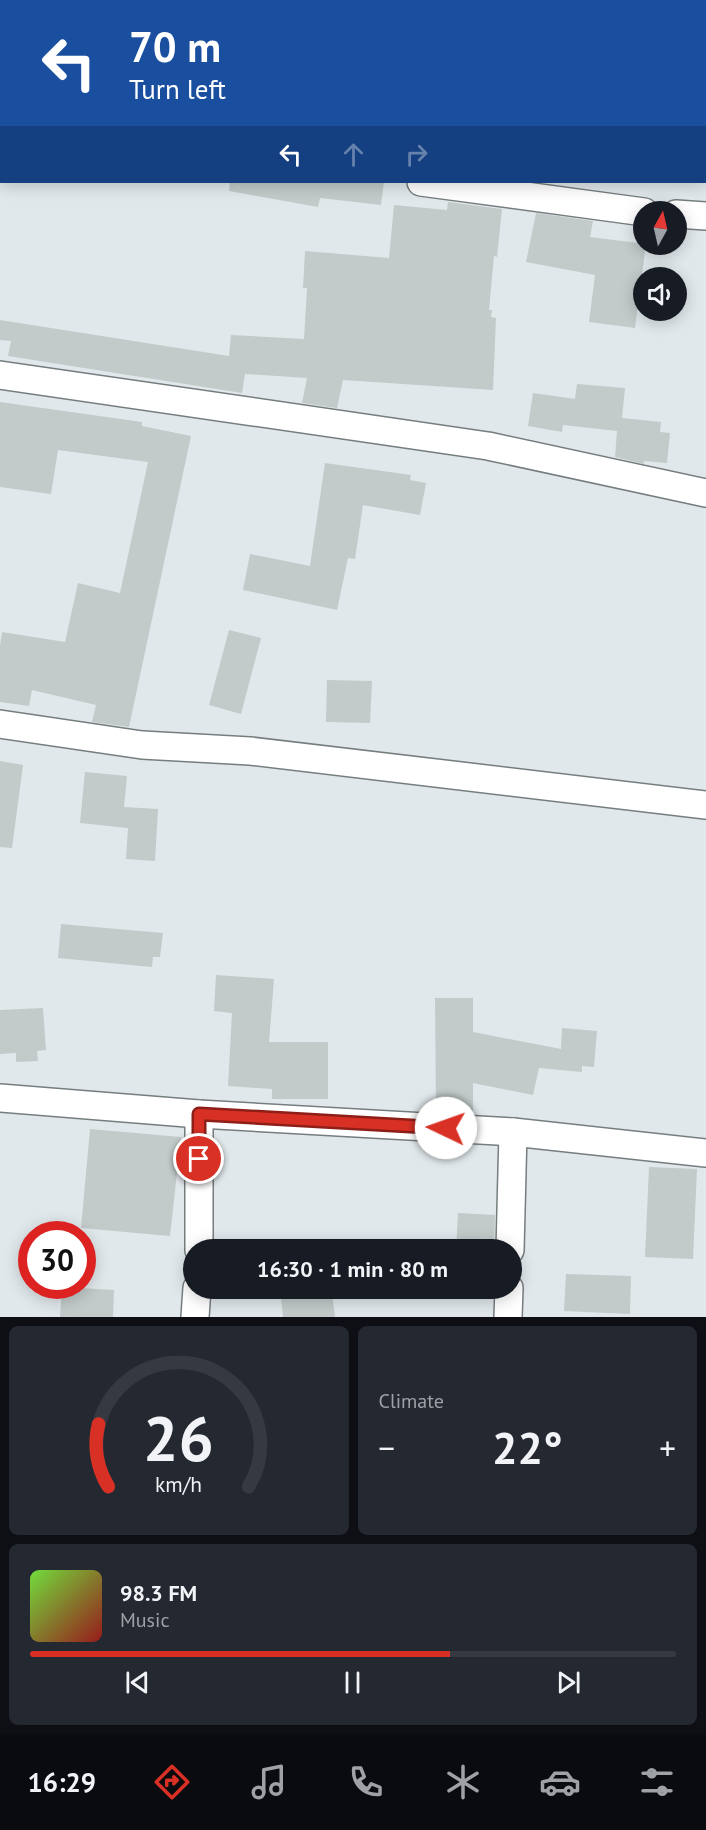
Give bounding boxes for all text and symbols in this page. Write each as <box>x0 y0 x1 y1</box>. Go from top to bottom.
text: 70 m <box>129 19 221 74</box>
icon: left <box>30 24 108 102</box>
text: Turn left <box>129 72 226 106</box>
icon: left <box>274 138 307 171</box>
icon: ahead <box>337 138 370 171</box>
icon: right <box>400 138 433 171</box>
north arrow <box>633 201 687 255</box>
map controls <box>633 201 687 321</box>
button: sound <box>633 267 687 321</box>
position arrow <box>414 1096 478 1160</box>
pin <box>173 1133 224 1184</box>
icon: arrive <box>182 1142 215 1175</box>
speed limit sign: 30 <box>18 1221 96 1299</box>
text: 16:30 · 1 min · 80 m <box>257 1255 448 1283</box>
text: Climate <box>379 1388 444 1414</box>
text: 26 <box>143 1397 214 1478</box>
text: 22° <box>492 1418 563 1476</box>
text: − <box>379 1426 395 1469</box>
text: + <box>659 1426 676 1469</box>
text: km/h <box>155 1471 202 1499</box>
text: 98.3 FM <box>120 1579 197 1607</box>
text: Music <box>120 1607 169 1633</box>
icon: previous <box>121 1666 154 1699</box>
icon: pause <box>336 1666 369 1699</box>
icon: next <box>552 1666 585 1699</box>
icon: directions <box>151 1761 193 1803</box>
icon: music <box>248 1761 290 1803</box>
icon: phone <box>345 1761 387 1803</box>
icon: climate <box>442 1761 484 1803</box>
icon: car <box>539 1761 581 1803</box>
icon: filters <box>636 1761 678 1803</box>
text: 16:29 <box>28 1765 96 1799</box>

